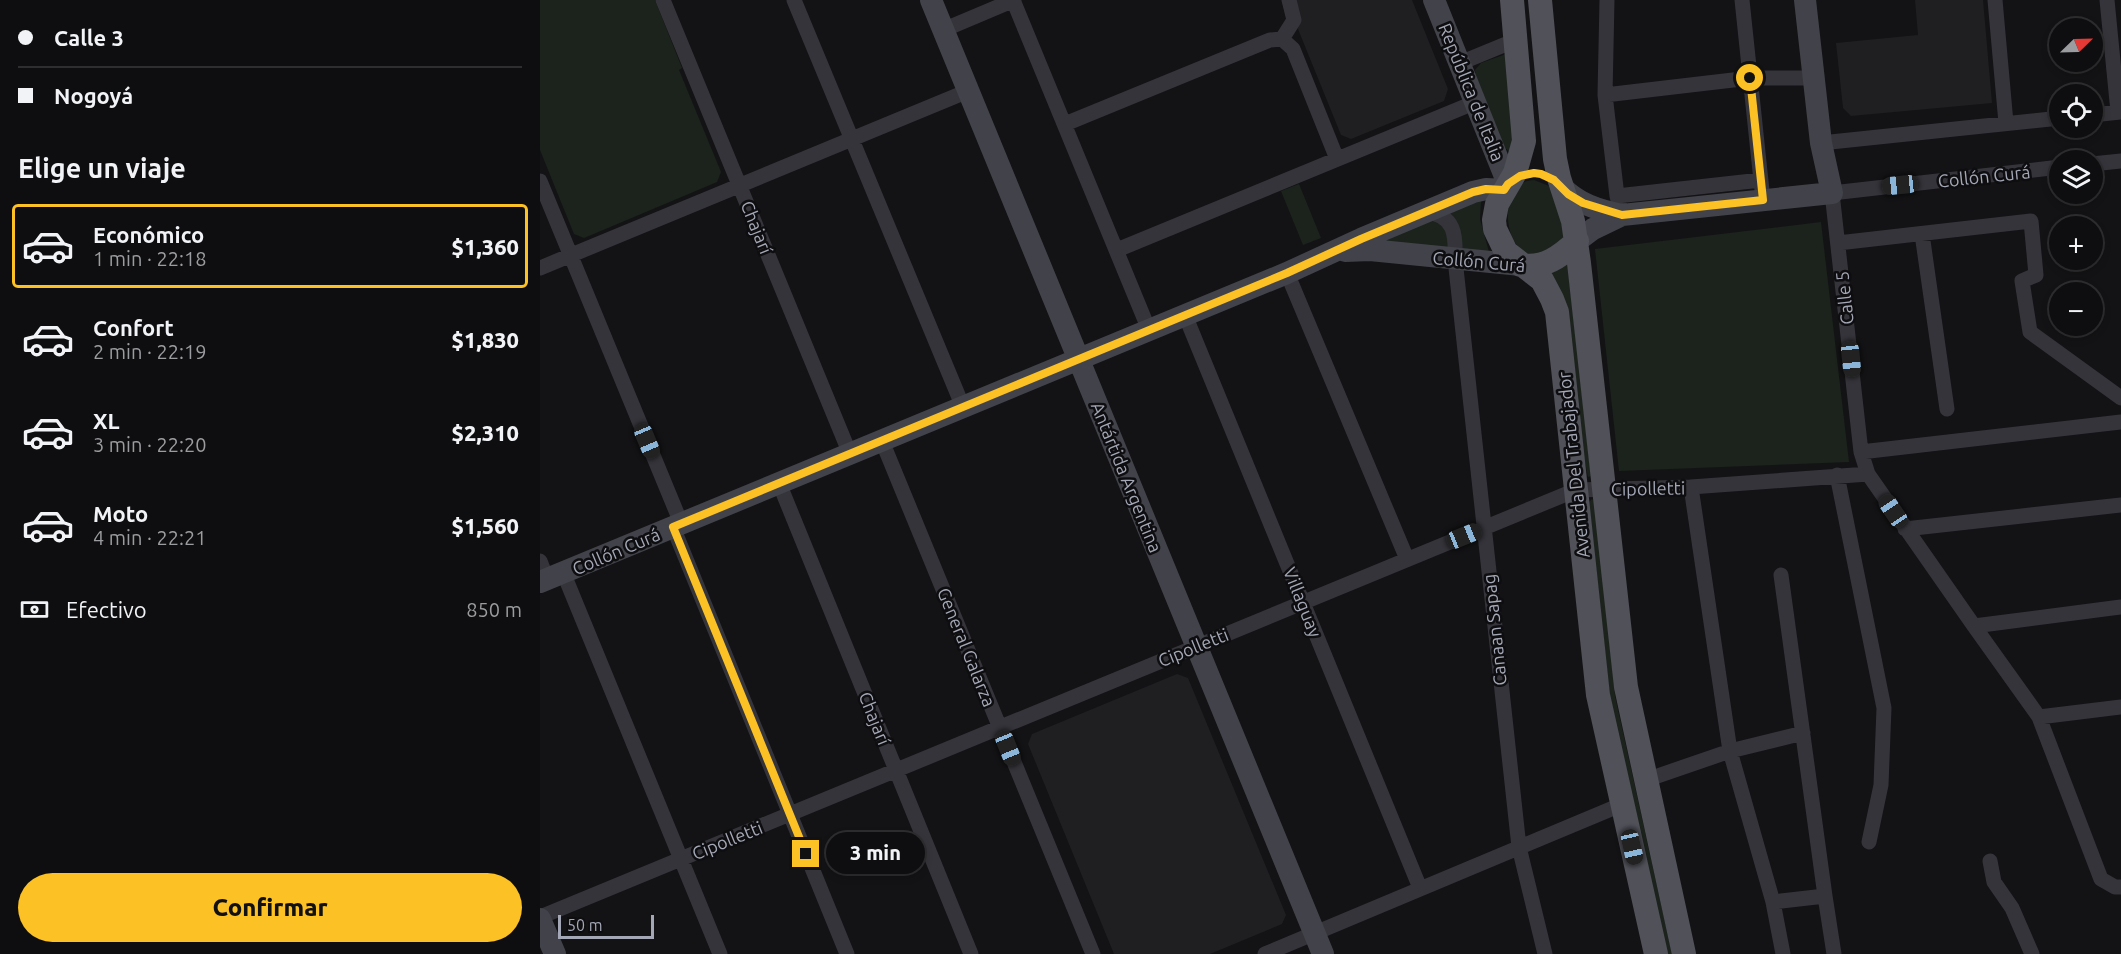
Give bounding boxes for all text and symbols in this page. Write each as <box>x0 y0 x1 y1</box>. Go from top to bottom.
north arrow <box>2049 18 2103 72</box>
map controls <box>2049 18 2103 336</box>
street label: República de Italia <box>1435 20 1509 164</box>
text: Calle 3 <box>54 25 124 50</box>
route start <box>1736 64 1763 91</box>
text: Nogoyá <box>54 83 133 108</box>
button: locate <box>2049 84 2103 138</box>
button: layers <box>2049 150 2103 204</box>
text: Elige un viaje <box>18 153 186 183</box>
street label: Collón Curá <box>1937 161 2031 191</box>
car <box>1881 174 1919 196</box>
street label: Chajarí <box>737 198 777 257</box>
button: + <box>2049 216 2103 270</box>
icon: car <box>21 219 75 273</box>
text: Económico <box>93 222 204 247</box>
text: $1,360 <box>452 234 519 259</box>
text: 1 min · 22:18 <box>93 247 207 270</box>
street label: Collón Curá <box>1432 247 1526 275</box>
street label: Calle 5 <box>1831 270 1857 326</box>
button: − <box>2049 282 2103 336</box>
icon: car <box>21 312 75 366</box>
text: Confort <box>93 315 174 340</box>
text: $1,830 <box>452 327 519 352</box>
text: 2 min · 22:19 <box>93 340 207 363</box>
car <box>1840 340 1862 378</box>
street label: Avenida Del Trabajador <box>1553 371 1593 559</box>
street label: Antártida Argentina <box>1088 399 1166 555</box>
icon: car <box>21 405 75 459</box>
text: XL <box>93 408 120 433</box>
text: $2,310 <box>452 420 519 445</box>
car <box>632 421 662 461</box>
text: 3 min · 22:20 <box>93 433 207 456</box>
street label: Cipolletti <box>1611 477 1685 499</box>
car <box>1875 491 1911 531</box>
icon: car <box>21 498 75 552</box>
text: Moto <box>93 501 148 526</box>
text: $1,560 <box>452 513 519 538</box>
car <box>1444 521 1484 551</box>
street label: Collón Curá <box>569 524 663 578</box>
text: 4 min · 22:21 <box>93 526 207 549</box>
street label: Villaguay <box>1280 564 1326 640</box>
street label: Canaan Sapag <box>1478 573 1510 687</box>
street label: General Galarza <box>934 585 1000 709</box>
icon: cash <box>18 593 51 626</box>
text: Efectivo <box>66 597 147 622</box>
text: 850 m <box>466 598 522 621</box>
street label: Cipolletti <box>1155 624 1231 670</box>
street label: Chajarí <box>855 689 895 748</box>
car <box>993 728 1023 768</box>
street label: Cipolletti <box>689 817 765 863</box>
car <box>1619 827 1645 867</box>
callout: 3 min <box>827 833 926 875</box>
route end <box>792 840 819 867</box>
text: 3 min <box>850 841 901 864</box>
button: Confirmar <box>18 873 522 942</box>
scale bar <box>558 912 654 940</box>
text: 50 m <box>567 916 603 934</box>

